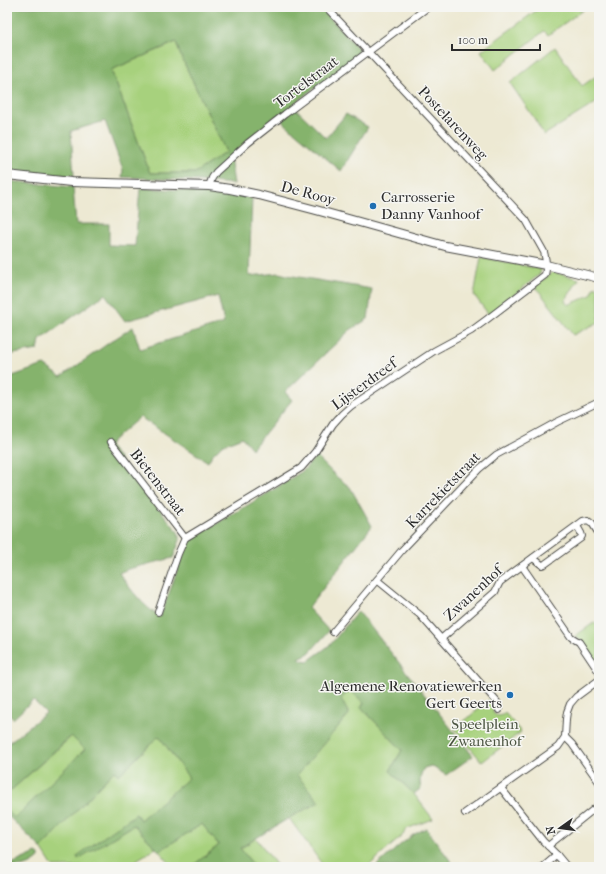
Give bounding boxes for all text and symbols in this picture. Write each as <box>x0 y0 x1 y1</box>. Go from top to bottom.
scale bar <box>452 26 540 52</box>
text: 100 m <box>458 33 488 47</box>
street label: Tortelstraat <box>270 52 342 112</box>
street label: Postelarenweg <box>414 82 492 164</box>
street label: De Rooy <box>279 177 338 209</box>
place label: Carrosserie Danny Vanhoof <box>381 188 483 223</box>
marker: Carrosserie Danny Vanhoof <box>368 201 378 211</box>
street label: Lijsterdreef <box>328 353 402 414</box>
street label: Bietenstraat <box>126 445 190 519</box>
street label: Karrekietstraat <box>402 448 484 532</box>
street label: Zwanenhof <box>440 559 508 625</box>
place label: Algemene Renovatiewerken Gert Geerts <box>319 677 502 712</box>
marker: Algemene Renovatiewerken Gert Geerts <box>505 690 515 700</box>
park label: Speelplein Zwanenhof <box>448 715 525 750</box>
north arrow <box>540 808 580 848</box>
text: N <box>543 824 558 836</box>

